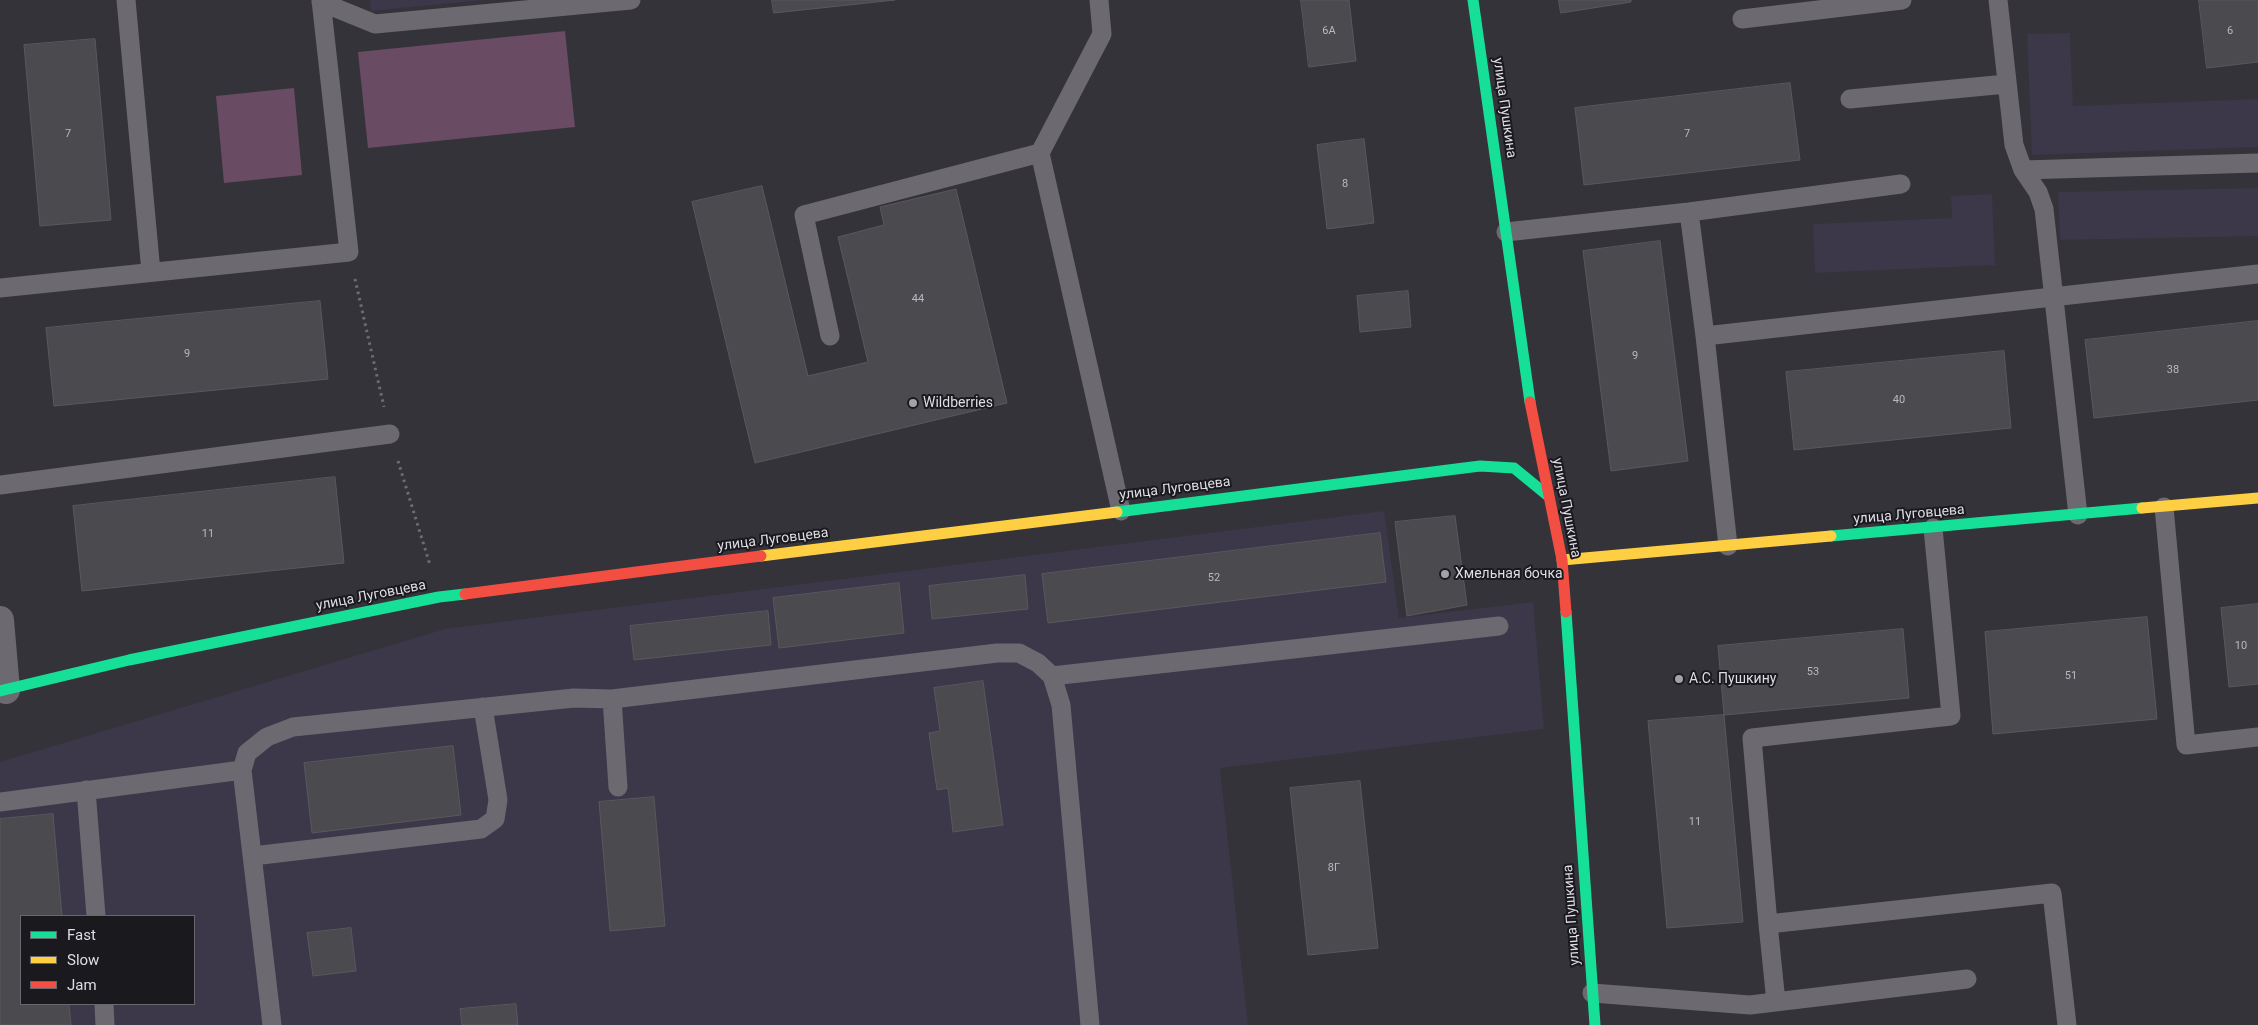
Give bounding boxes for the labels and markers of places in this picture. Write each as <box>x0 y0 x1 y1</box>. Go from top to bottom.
place label: Wildberries <box>923 395 993 411</box>
marker: Wildberries <box>907 397 919 409</box>
place label: Хмельная бочка <box>1455 566 1563 582</box>
marker: Хмельная бочка <box>1439 568 1451 580</box>
place label: А.С. Пушкину <box>1689 671 1776 687</box>
marker: А.С. Пушкину <box>1673 673 1685 685</box>

